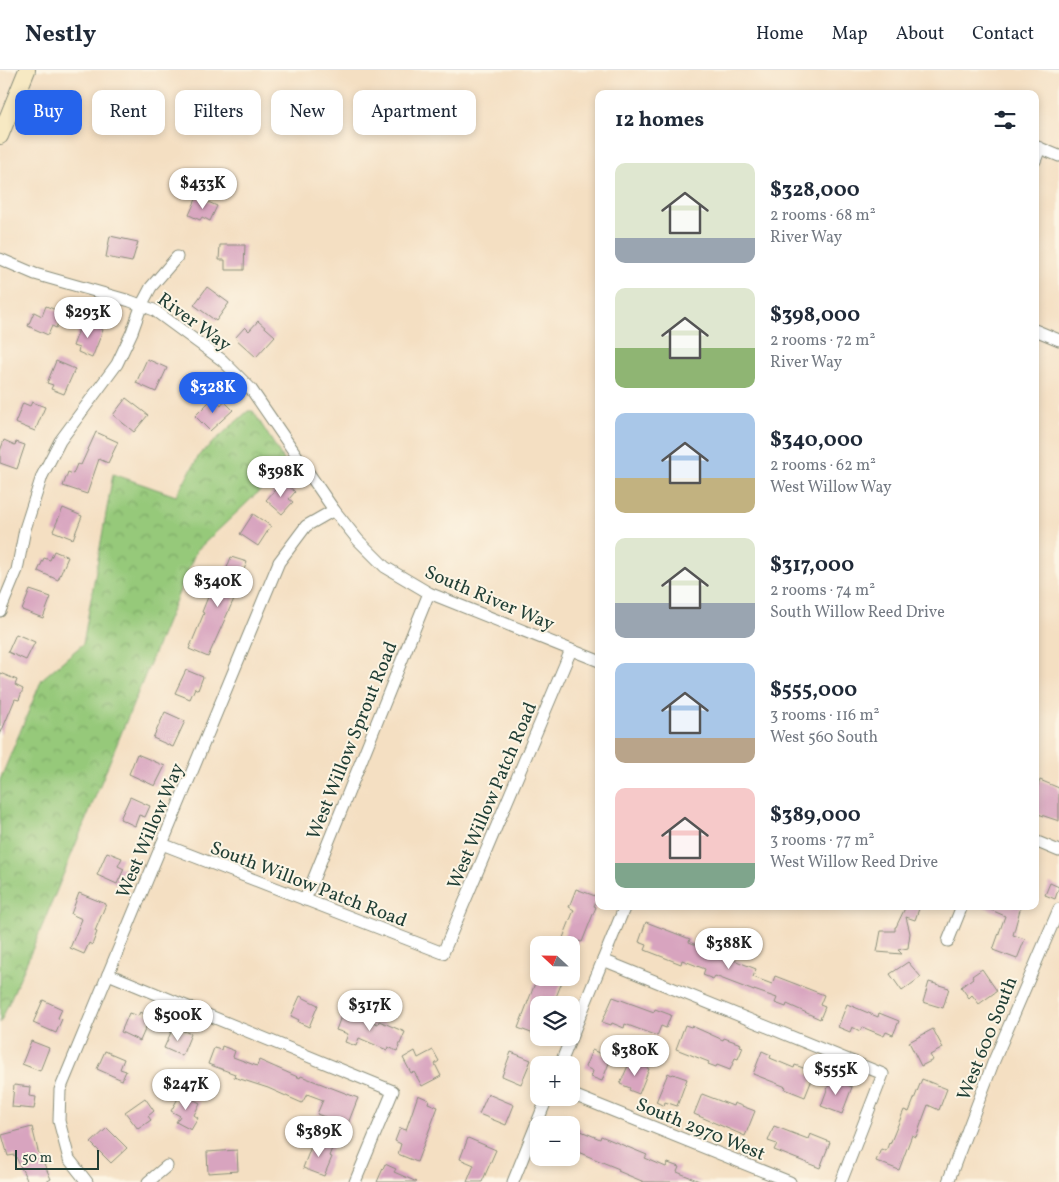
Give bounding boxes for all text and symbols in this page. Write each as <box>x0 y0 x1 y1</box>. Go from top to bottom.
text: Nestly <box>25 18 96 52</box>
text: Home <box>756 22 804 47</box>
text: Map <box>832 22 868 47</box>
text: About <box>896 22 944 47</box>
text: Contact <box>972 22 1034 47</box>
chip: Buy <box>15 90 82 135</box>
chip: Rent <box>92 90 165 135</box>
chip: Filters <box>175 90 261 135</box>
chip: New <box>271 90 343 135</box>
chip: Apartment <box>353 90 476 135</box>
text: 12 homes <box>615 106 704 135</box>
icon: filters <box>991 106 1019 134</box>
pin: $433K <box>168 168 238 210</box>
text: $433K <box>180 173 226 195</box>
text: $328,000 <box>770 176 860 205</box>
icon: home <box>655 183 715 243</box>
text: 2 rooms · 68 m² <box>770 205 876 227</box>
text: River Way <box>770 227 842 249</box>
street label: River Way <box>152 287 236 358</box>
pin: $293K <box>53 296 123 339</box>
text: $398,000 <box>770 301 860 330</box>
text: $293K <box>65 302 111 324</box>
icon: home <box>655 308 715 368</box>
text: 2 rooms · 72 m² <box>770 330 875 352</box>
text: River Way <box>770 352 842 374</box>
pin: $328K <box>178 372 248 414</box>
text: $328K <box>190 377 236 399</box>
text: $340,000 <box>770 426 863 455</box>
icon: home <box>655 433 715 493</box>
text: 2 rooms · 62 m² <box>770 455 876 477</box>
pin: $398K <box>246 456 316 498</box>
text: $398K <box>258 461 304 483</box>
text: West Willow Way <box>770 477 892 499</box>
text: $317,000 <box>770 551 854 580</box>
icon: home <box>655 558 715 618</box>
street label: South River Way <box>420 560 558 638</box>
pin: $340K <box>183 566 253 608</box>
text: $340K <box>194 571 242 593</box>
text: 2 rooms · 74 m² <box>770 580 875 602</box>
text: South Willow Reed Drive <box>770 602 945 624</box>
street label: West Willow Sprout Road <box>301 638 405 844</box>
text: $555,000 <box>770 676 857 705</box>
icon: home <box>655 683 715 743</box>
street label: West Willow Patch Road <box>442 698 544 893</box>
text: 3 rooms · 116 m² <box>770 705 879 727</box>
text: West 560 South <box>770 727 878 749</box>
street label: West Willow Way <box>111 759 191 902</box>
text: $389,000 <box>770 801 861 830</box>
icon: home <box>655 808 715 868</box>
text: 3 rooms · 77 m² <box>770 830 874 852</box>
street label: South Willow Patch Road <box>206 835 410 934</box>
text: West Willow Reed Drive <box>770 852 938 874</box>
pin: $388K <box>694 928 764 970</box>
text: $388K <box>706 933 752 955</box>
north arrow <box>530 936 580 986</box>
map controls <box>530 936 580 1166</box>
street label: West 600 South <box>951 973 1024 1104</box>
pin: $317K <box>335 990 405 1032</box>
text: $317K <box>349 995 391 1017</box>
button: layers <box>530 996 580 1046</box>
pin: $500K <box>143 1000 213 1042</box>
text: $500K <box>154 1005 202 1027</box>
pin: $380K <box>600 1034 670 1077</box>
text: $380K <box>611 1040 659 1062</box>
pin: $555K <box>801 1054 871 1096</box>
button: + <box>530 1056 580 1106</box>
text: $555K <box>814 1059 858 1081</box>
pin: $247K <box>151 1068 221 1111</box>
text: $247K <box>163 1074 209 1096</box>
street label: South 2970 West <box>632 1092 769 1168</box>
pin: $389K <box>284 1116 354 1158</box>
button: − <box>530 1116 580 1166</box>
text: $389K <box>296 1121 342 1143</box>
scale bar <box>15 1147 99 1170</box>
text: 50 m <box>22 1149 52 1168</box>

